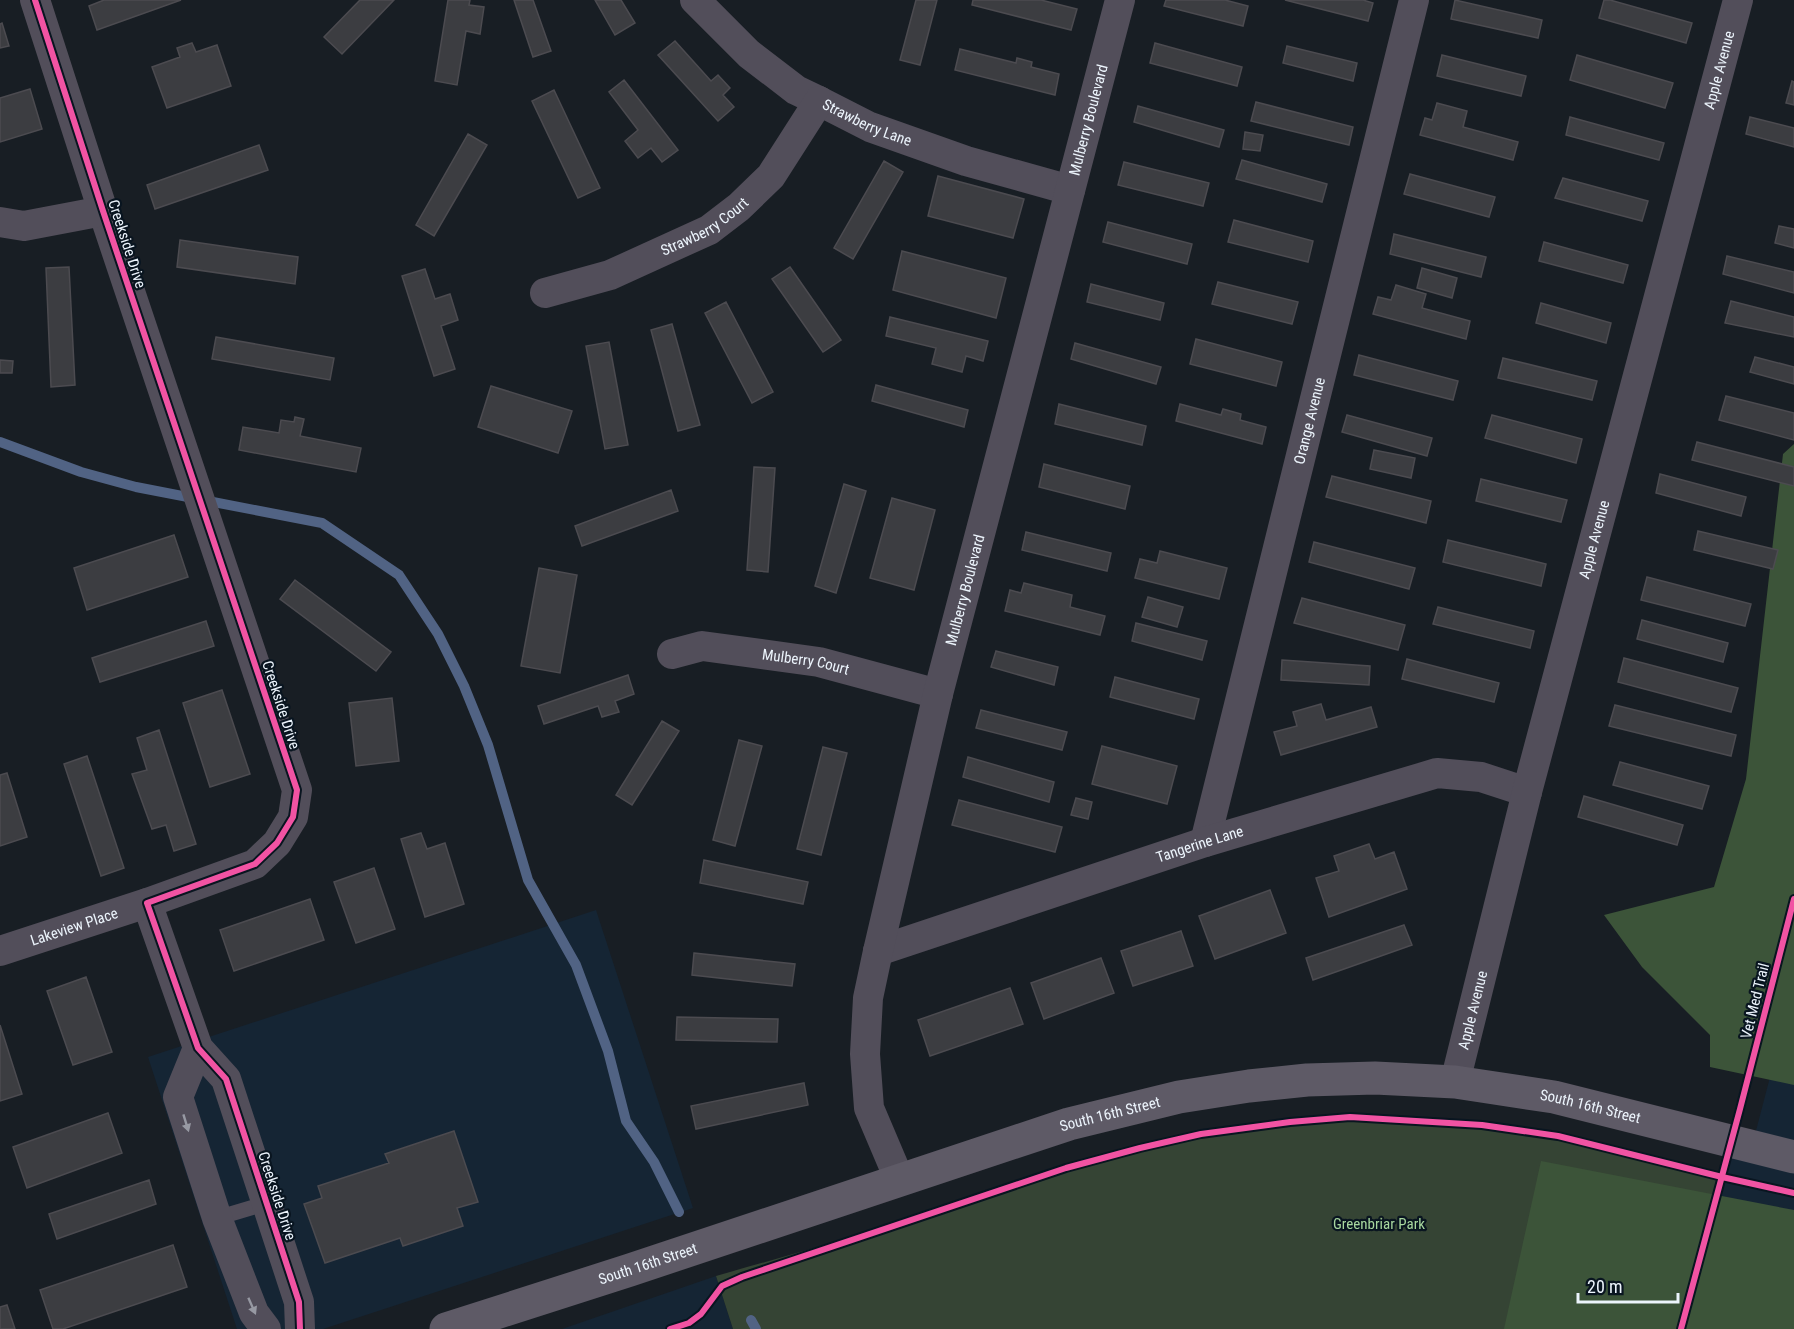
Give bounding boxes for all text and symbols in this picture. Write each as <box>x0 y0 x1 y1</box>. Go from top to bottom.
street label: Apple Avenue <box>1700 29 1738 111</box>
street label: Mulberry Boulevard <box>1065 62 1112 177</box>
street label: Strawberry Lane <box>820 95 914 150</box>
street label: Strawberry Court <box>658 194 752 260</box>
street label: Creekside Drive <box>104 198 150 290</box>
street label: Orange Avenue <box>1290 375 1329 466</box>
street label: Apple Avenue <box>1575 498 1613 581</box>
street label: Mulberry Boulevard <box>942 532 988 648</box>
street label: Mulberry Court <box>761 645 851 679</box>
street label: Creekside Drive <box>258 659 304 751</box>
street label: Tangerine Lane <box>1154 822 1245 867</box>
street label: Lakeview Place <box>28 904 120 949</box>
street label: Vet Med Trail <box>1737 961 1773 1041</box>
street label: Apple Avenue <box>1454 969 1491 1051</box>
street label: South 16th Street <box>1539 1086 1642 1127</box>
street label: South 16th Street <box>1057 1093 1162 1135</box>
one-way arrow <box>182 1114 192 1132</box>
street label: Creekside Drive <box>254 1150 300 1242</box>
park label: Greenbriar Park <box>1333 1215 1425 1233</box>
street label: South 16th Street <box>596 1239 699 1289</box>
scale bar <box>1578 1266 1678 1304</box>
text: 20 m <box>1587 1276 1622 1297</box>
one-way arrow <box>248 1297 257 1315</box>

